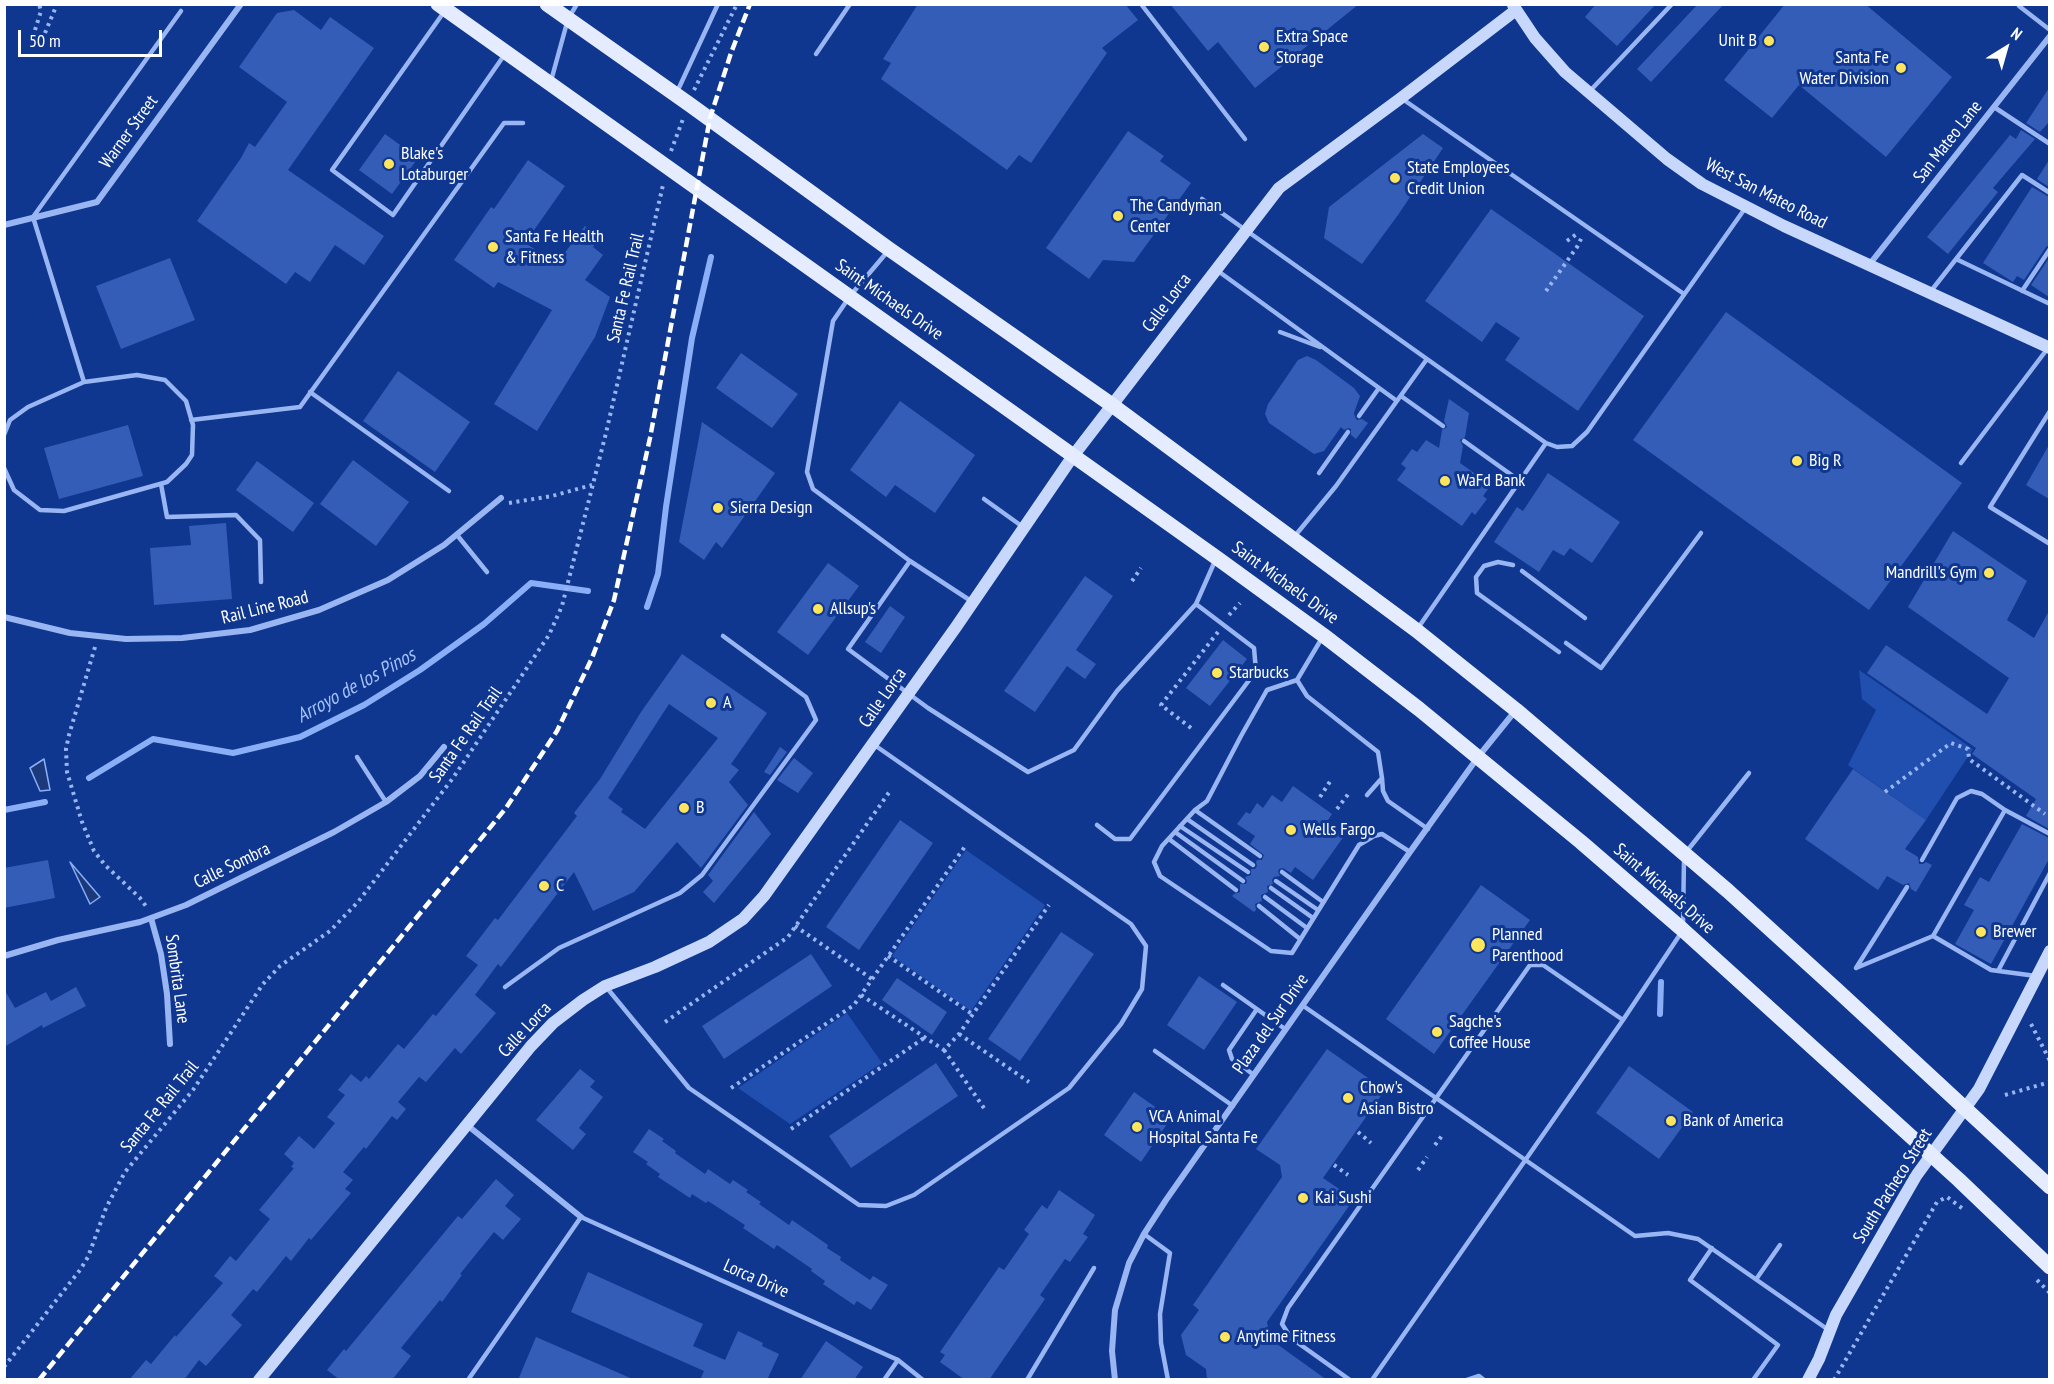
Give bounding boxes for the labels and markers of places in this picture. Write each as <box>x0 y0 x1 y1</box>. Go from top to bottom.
place label: Extra Space Storage <box>1276 26 1348 68</box>
place label: Unit B <box>1719 30 1757 52</box>
marker: Unit B <box>1762 34 1776 48</box>
marker: Extra Space Storage <box>1257 40 1271 54</box>
place label: Santa Fe Water Division <box>1799 47 1889 90</box>
marker: Santa Fe Water Division <box>1894 61 1908 75</box>
place label: Blake's Lotaburger <box>401 143 468 186</box>
marker: Blake's Lotaburger <box>382 157 396 171</box>
place label: State Employees Credit Union <box>1407 157 1510 200</box>
marker: State Employees Credit Union <box>1388 171 1402 185</box>
place label: The Candyman Center <box>1130 195 1222 238</box>
marker: The Candyman Center <box>1111 209 1125 223</box>
place label: Santa Fe Health & Fitness <box>505 226 604 268</box>
marker: Santa Fe Health & Fitness <box>486 240 500 254</box>
place label: Big R <box>1809 450 1842 472</box>
marker: Big R <box>1790 454 1804 468</box>
place label: WaFd Bank <box>1457 470 1525 492</box>
marker: WaFd Bank <box>1438 474 1452 488</box>
place label: Sierra Design <box>730 497 812 519</box>
marker: Sierra Design <box>711 501 725 515</box>
place label: Mandrill's Gym <box>1886 562 1977 584</box>
marker: Mandrill's Gym <box>1982 566 1996 580</box>
place label: Allsup's <box>830 598 876 620</box>
marker: Allsup's <box>811 602 825 616</box>
place label: Starbucks <box>1229 662 1289 684</box>
marker: Starbucks <box>1210 666 1224 680</box>
place label: A <box>723 692 732 714</box>
marker: A <box>704 696 718 710</box>
place label: B <box>696 797 704 819</box>
marker: B <box>677 801 691 815</box>
place label: Wells Fargo <box>1303 819 1375 841</box>
marker: Wells Fargo <box>1284 823 1298 837</box>
place label: C <box>556 875 564 897</box>
marker: C <box>537 879 551 893</box>
place label: Brewer <box>1993 921 2037 943</box>
place label: Planned Parenthood <box>1492 924 1563 966</box>
marker: Brewer <box>1974 925 1988 939</box>
marker: Planned Parenthood <box>1469 936 1487 954</box>
place label: Sagche's Coffee House <box>1449 1011 1531 1054</box>
marker: Sagche's Coffee House <box>1430 1025 1444 1039</box>
place label: Chow's Asian Bistro <box>1360 1077 1434 1120</box>
marker: Chow's Asian Bistro <box>1341 1091 1355 1105</box>
place label: VCA Animal Hospital Santa Fe <box>1149 1106 1258 1148</box>
place label: Bank of America <box>1683 1110 1784 1132</box>
marker: Bank of America <box>1664 1114 1678 1128</box>
marker: VCA Animal Hospital Santa Fe <box>1130 1120 1144 1134</box>
place label: Kai Sushi <box>1315 1187 1372 1209</box>
marker: Kai Sushi <box>1296 1191 1310 1205</box>
place label: Anytime Fitness <box>1237 1326 1336 1348</box>
marker: Anytime Fitness <box>1218 1330 1232 1344</box>

